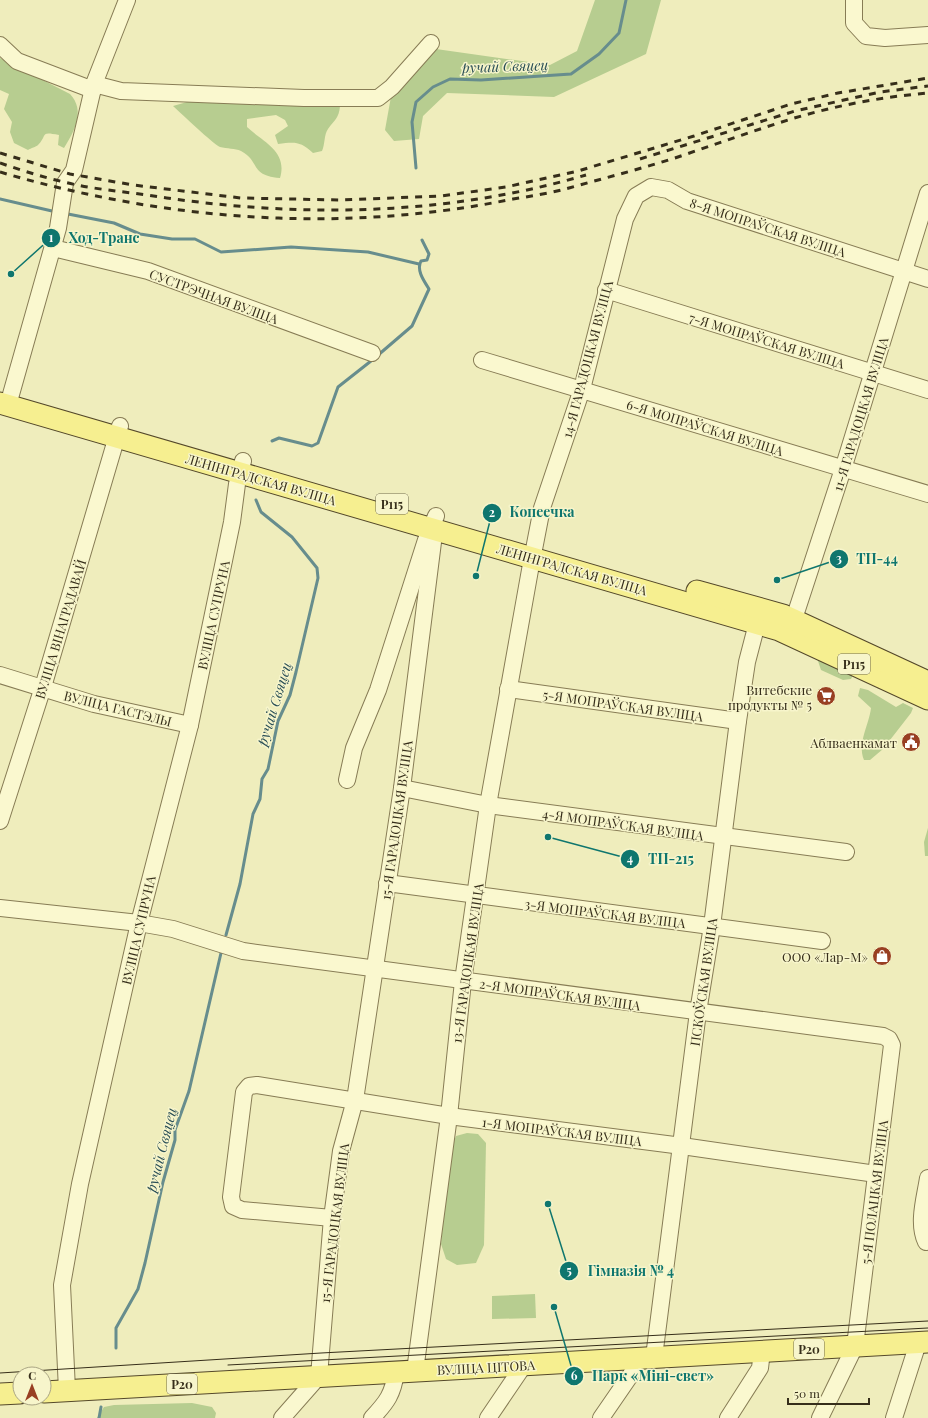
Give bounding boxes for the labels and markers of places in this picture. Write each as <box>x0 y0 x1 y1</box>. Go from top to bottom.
callout: Ход-Транс <box>41 225 148 251</box>
callout: Копеечка <box>482 500 583 526</box>
callout: ТП-44 <box>829 546 906 572</box>
place label: Витебские продукты № 5 <box>728 681 812 713</box>
supermarket icon: Витебские продукты № 5 <box>815 685 837 707</box>
public building icon: Аблваенкамат <box>900 731 922 753</box>
place label: Аблваенкамат <box>809 734 897 751</box>
callout: ТП-215 <box>620 846 702 872</box>
shop icon: ООО «Лар-М» <box>871 945 893 967</box>
place label: ООО «Лар-М» <box>782 948 868 965</box>
callout: Гімназія № 4 <box>559 1258 682 1284</box>
callout: Парк «Міні-свет» <box>564 1363 722 1389</box>

